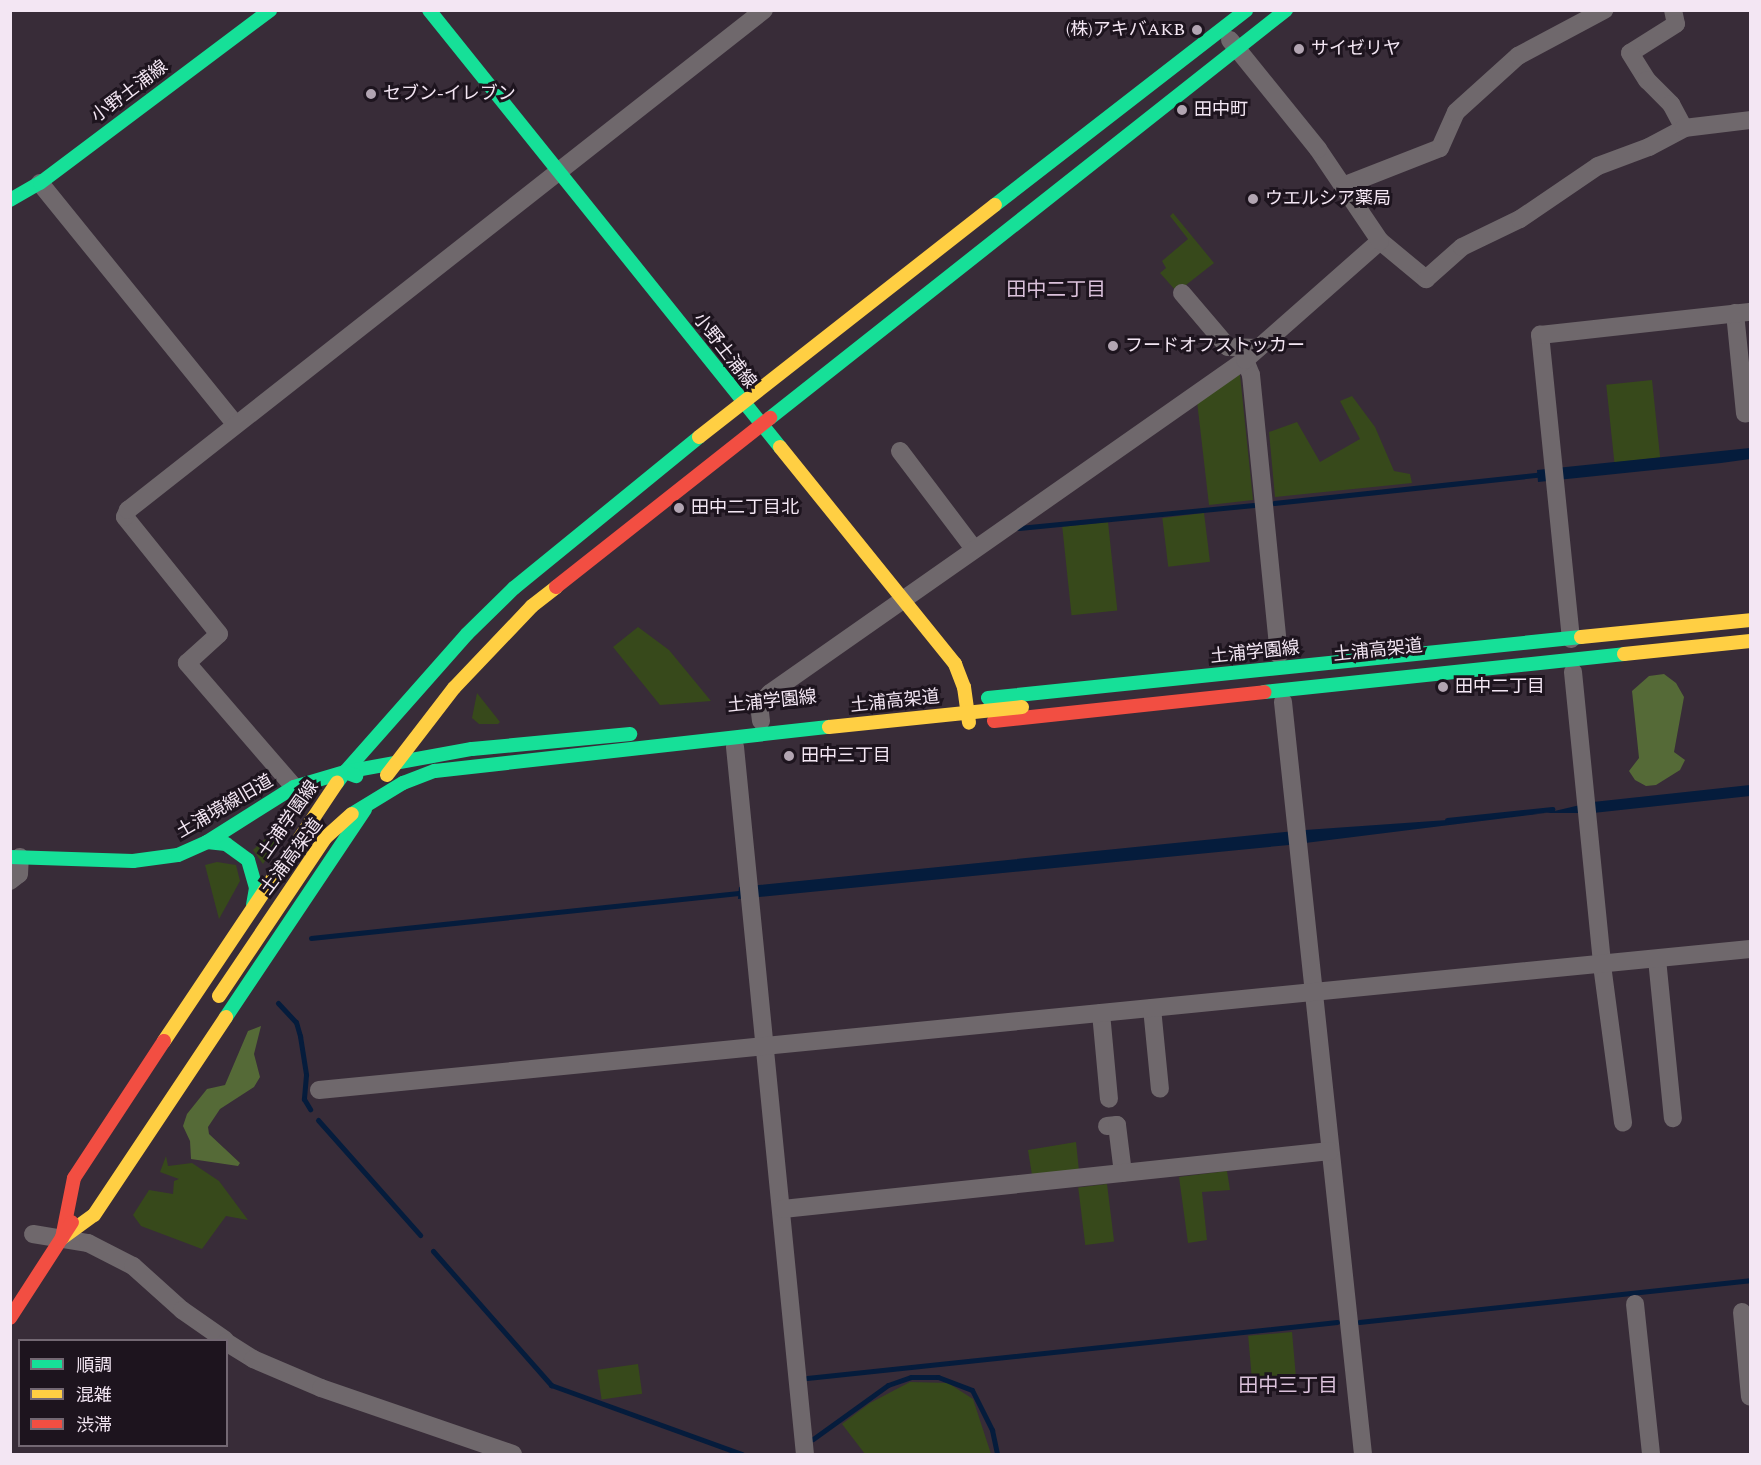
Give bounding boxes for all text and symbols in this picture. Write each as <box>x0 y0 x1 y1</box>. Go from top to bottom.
place label: (株)アキバAKB <box>1066 19 1185 41</box>
marker: (株)アキバAKB <box>1190 23 1204 37</box>
place label: サイゼリヤ <box>1311 38 1401 60</box>
marker: サイゼリヤ <box>1292 42 1306 56</box>
street label: 小野土浦線 <box>88 56 172 128</box>
place label: セブン-イレブン <box>383 83 516 105</box>
marker: セブン-イレブン <box>364 87 378 101</box>
place label: 田中町 <box>1194 99 1248 121</box>
marker: 田中町 <box>1175 103 1189 117</box>
place label: ウエルシア薬局 <box>1265 188 1391 210</box>
marker: ウエルシア薬局 <box>1246 192 1260 206</box>
district label: 田中二丁目 <box>1006 278 1106 302</box>
street label: 小野土浦線 <box>688 309 760 393</box>
place label: フードオフストッカー <box>1125 335 1305 357</box>
marker: フードオフストッカー <box>1106 339 1120 353</box>
place label: 田中二丁目北 <box>691 497 799 519</box>
marker: 田中二丁目北 <box>672 501 686 515</box>
street label: 土浦高架道 <box>1332 636 1424 666</box>
street label: 土浦学園線 <box>1209 638 1301 668</box>
place label: 田中二丁目 <box>1455 676 1545 698</box>
marker: 田中二丁目 <box>1436 680 1450 694</box>
street label: 土浦学園線 <box>726 687 818 717</box>
street label: 土浦高架道 <box>849 687 941 717</box>
place label: 田中三丁目 <box>801 745 891 767</box>
marker: 田中三丁目 <box>782 749 796 763</box>
street label: 土浦境線旧道 <box>173 771 277 843</box>
street label: 土浦学園線 <box>254 777 324 863</box>
street label: 土浦高架道 <box>256 815 328 899</box>
legend <box>18 1339 228 1447</box>
text: 順調 <box>76 1352 112 1379</box>
district label: 田中三丁目 <box>1238 1374 1338 1398</box>
text: 混雑 <box>76 1382 112 1409</box>
text: 渋滞 <box>76 1412 112 1439</box>

